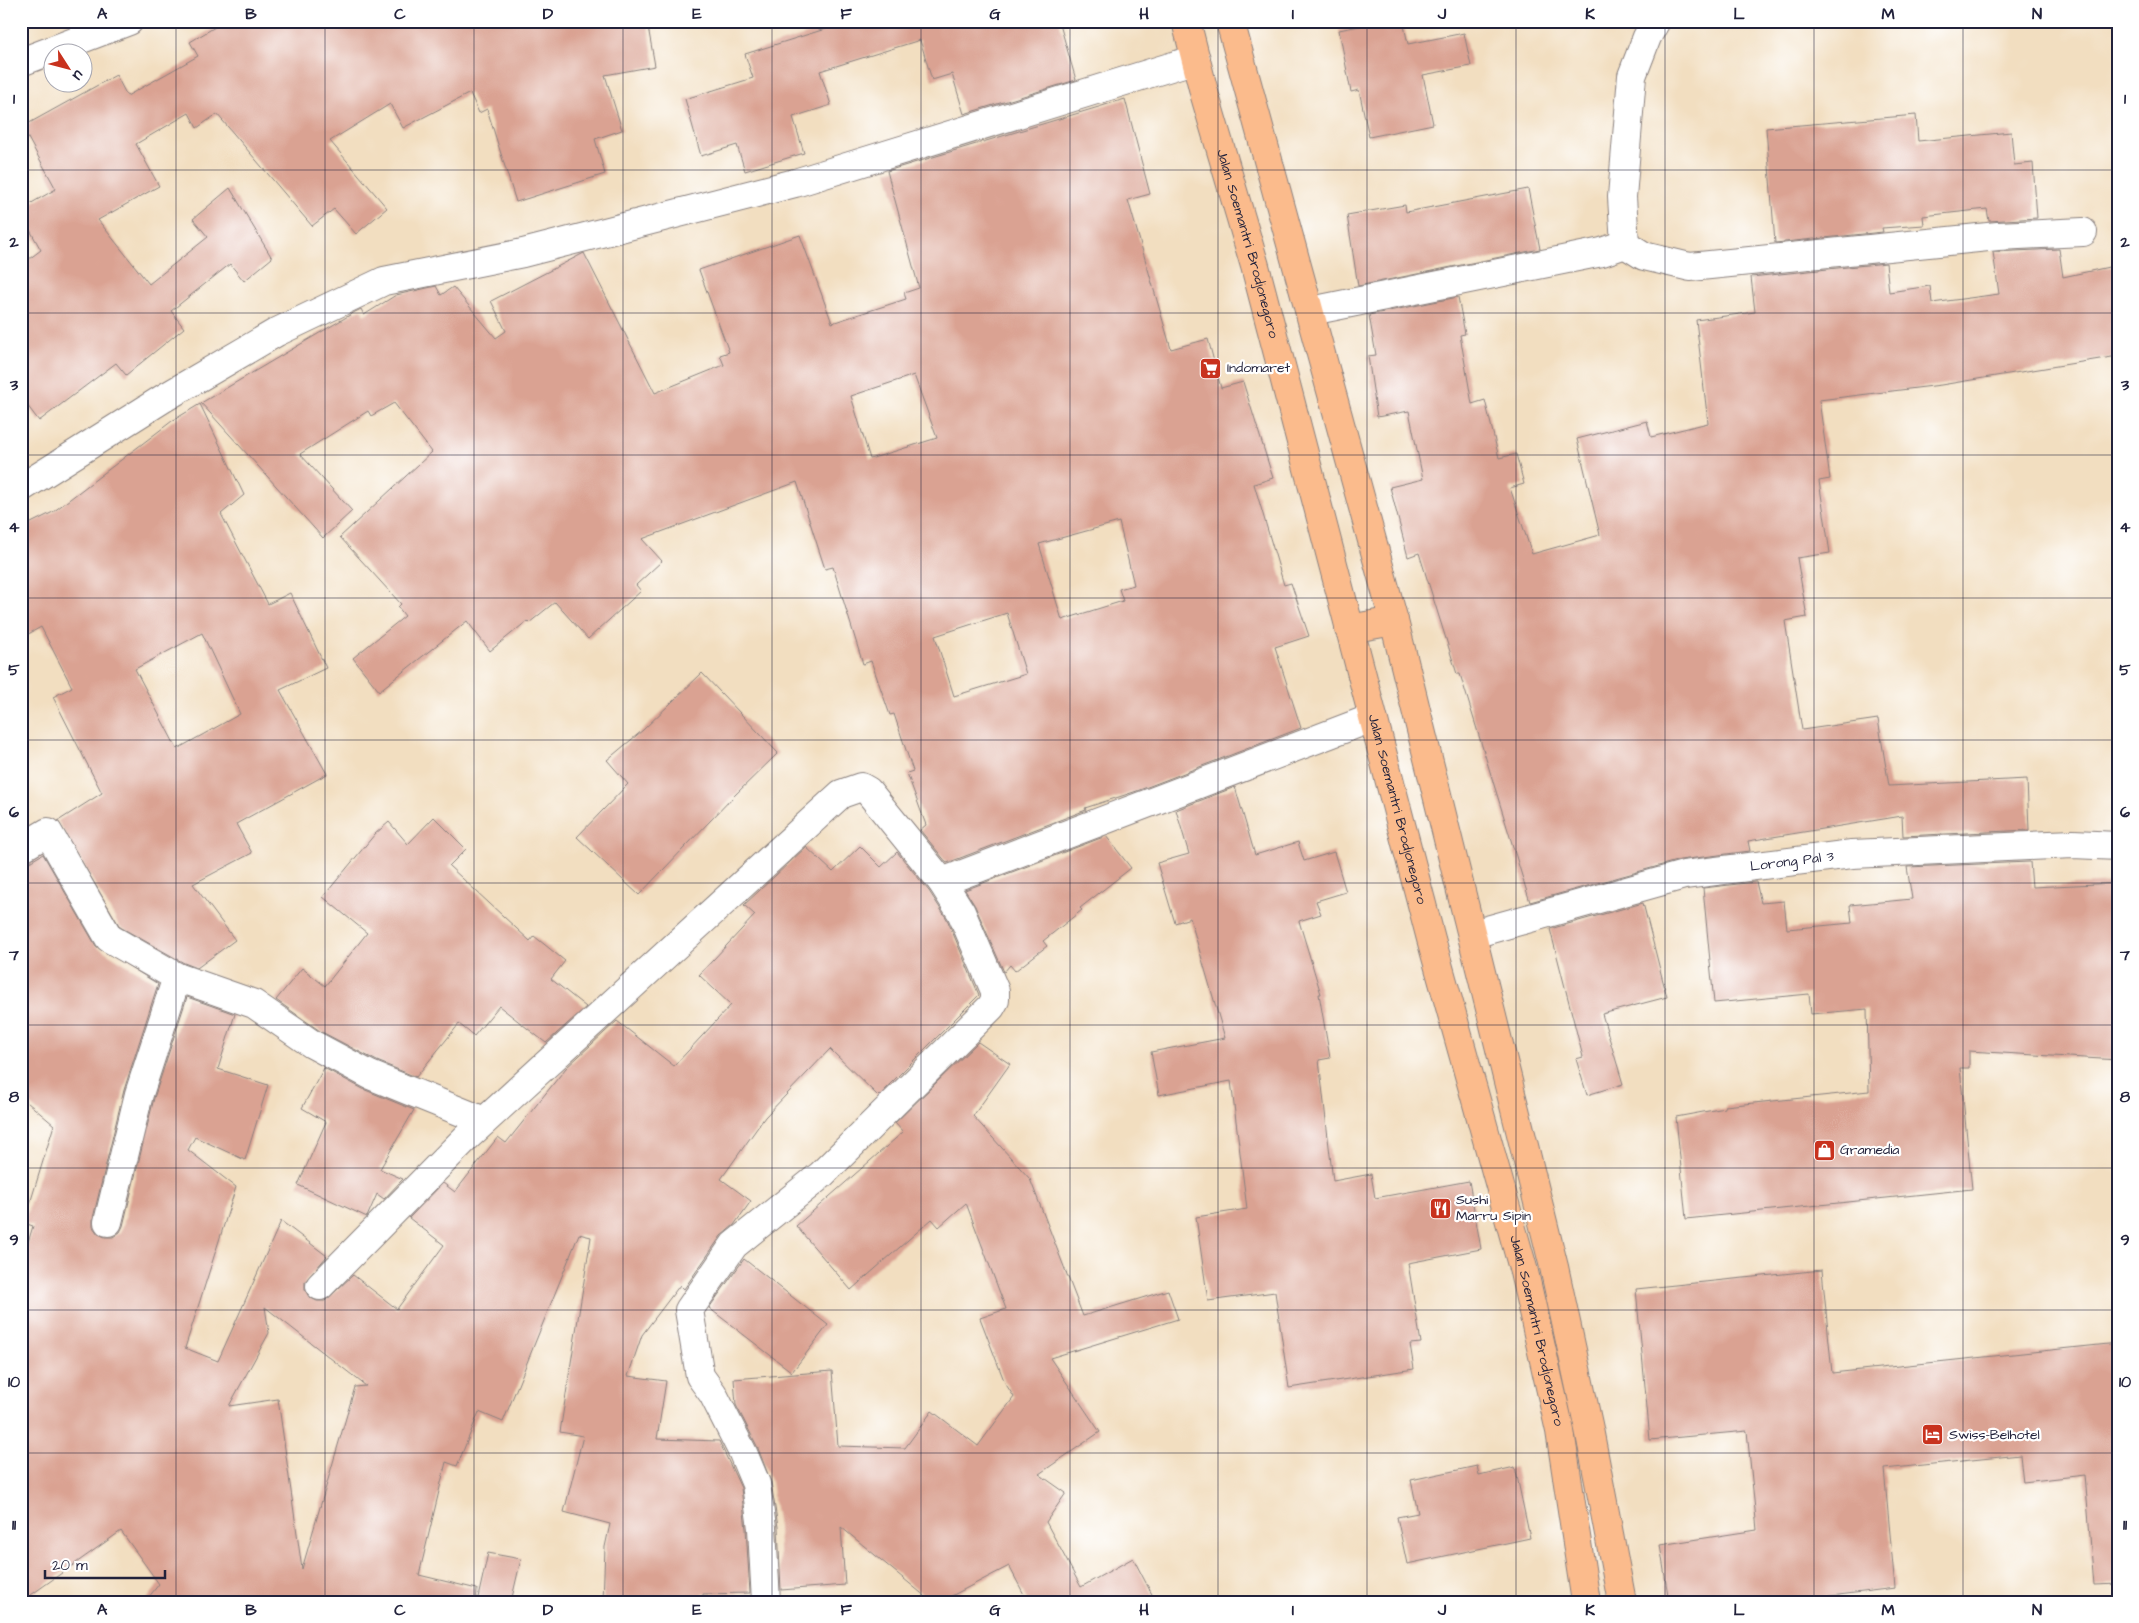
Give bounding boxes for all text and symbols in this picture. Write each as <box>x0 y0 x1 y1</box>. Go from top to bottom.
text: A <box>97 3 108 25</box>
text: B <box>245 3 257 25</box>
text: C <box>394 3 406 25</box>
text: D <box>543 3 554 25</box>
text: E <box>692 3 702 25</box>
text: F <box>840 3 852 25</box>
text: G <box>989 3 1001 25</box>
text: H <box>1139 3 1149 25</box>
text: I <box>1292 3 1294 25</box>
text: J <box>1437 3 1447 25</box>
text: K <box>1585 3 1595 25</box>
text: L <box>1733 3 1745 25</box>
text: M <box>1881 3 1895 25</box>
text: N <box>2032 3 2042 25</box>
north arrow <box>42 42 92 92</box>
text: U <box>67 66 88 84</box>
text: 1 <box>13 88 16 110</box>
text: 1 <box>2124 88 2127 110</box>
street label: Jalan Soemantri Brodjonegoro <box>1211 147 1283 340</box>
text: 2 <box>8 231 19 253</box>
text: 2 <box>2119 231 2130 253</box>
supermarket icon: Indomaret <box>1199 356 1223 380</box>
place label: Indomaret <box>1227 358 1290 378</box>
text: 3 <box>9 374 19 396</box>
text: 3 <box>2120 374 2130 396</box>
text: 4 <box>9 516 20 538</box>
text: 4 <box>2120 516 2131 538</box>
text: 5 <box>8 659 20 681</box>
text: 5 <box>2119 659 2131 681</box>
street label: Jalan Soemantri Brodjonegoro <box>1363 712 1431 906</box>
text: 6 <box>9 801 19 823</box>
text: 6 <box>2120 801 2130 823</box>
street label: Lorong Pal 3 <box>1749 846 1835 877</box>
text: 7 <box>8 944 19 966</box>
text: 7 <box>2119 944 2130 966</box>
text: 8 <box>9 1086 20 1108</box>
text: 8 <box>2120 1086 2131 1108</box>
shop icon: Gramedia <box>1812 1138 1836 1162</box>
place label: Gramedia <box>1840 1140 1899 1160</box>
place label: Sushi Marru Sipin <box>1456 1190 1531 1226</box>
restaurant icon: Sushi Marru Sipin <box>1428 1196 1452 1220</box>
text: 9 <box>9 1229 19 1251</box>
text: 9 <box>2120 1229 2130 1251</box>
street label: Jalan Soemantri Brodjonegoro <box>1504 1233 1569 1428</box>
text: 10 <box>8 1371 20 1393</box>
text: 10 <box>2119 1371 2131 1393</box>
hotel icon: Swiss-Belhotel <box>1921 1423 1945 1447</box>
place label: Swiss-Belhotel <box>1949 1425 2040 1445</box>
text: 11 <box>12 1514 17 1536</box>
text: 11 <box>2123 1514 2128 1536</box>
scale bar <box>45 1548 165 1580</box>
text: 20 m <box>52 1555 88 1576</box>
text: A <box>97 1599 108 1621</box>
text: B <box>245 1599 257 1621</box>
text: C <box>394 1599 406 1621</box>
text: D <box>543 1599 554 1621</box>
text: E <box>692 1599 702 1621</box>
text: F <box>840 1599 852 1621</box>
text: G <box>989 1599 1001 1621</box>
text: H <box>1139 1599 1149 1621</box>
text: I <box>1292 1599 1294 1621</box>
text: J <box>1437 1599 1447 1621</box>
text: K <box>1585 1599 1595 1621</box>
text: L <box>1733 1599 1745 1621</box>
text: M <box>1881 1599 1895 1621</box>
text: N <box>2032 1599 2042 1621</box>

